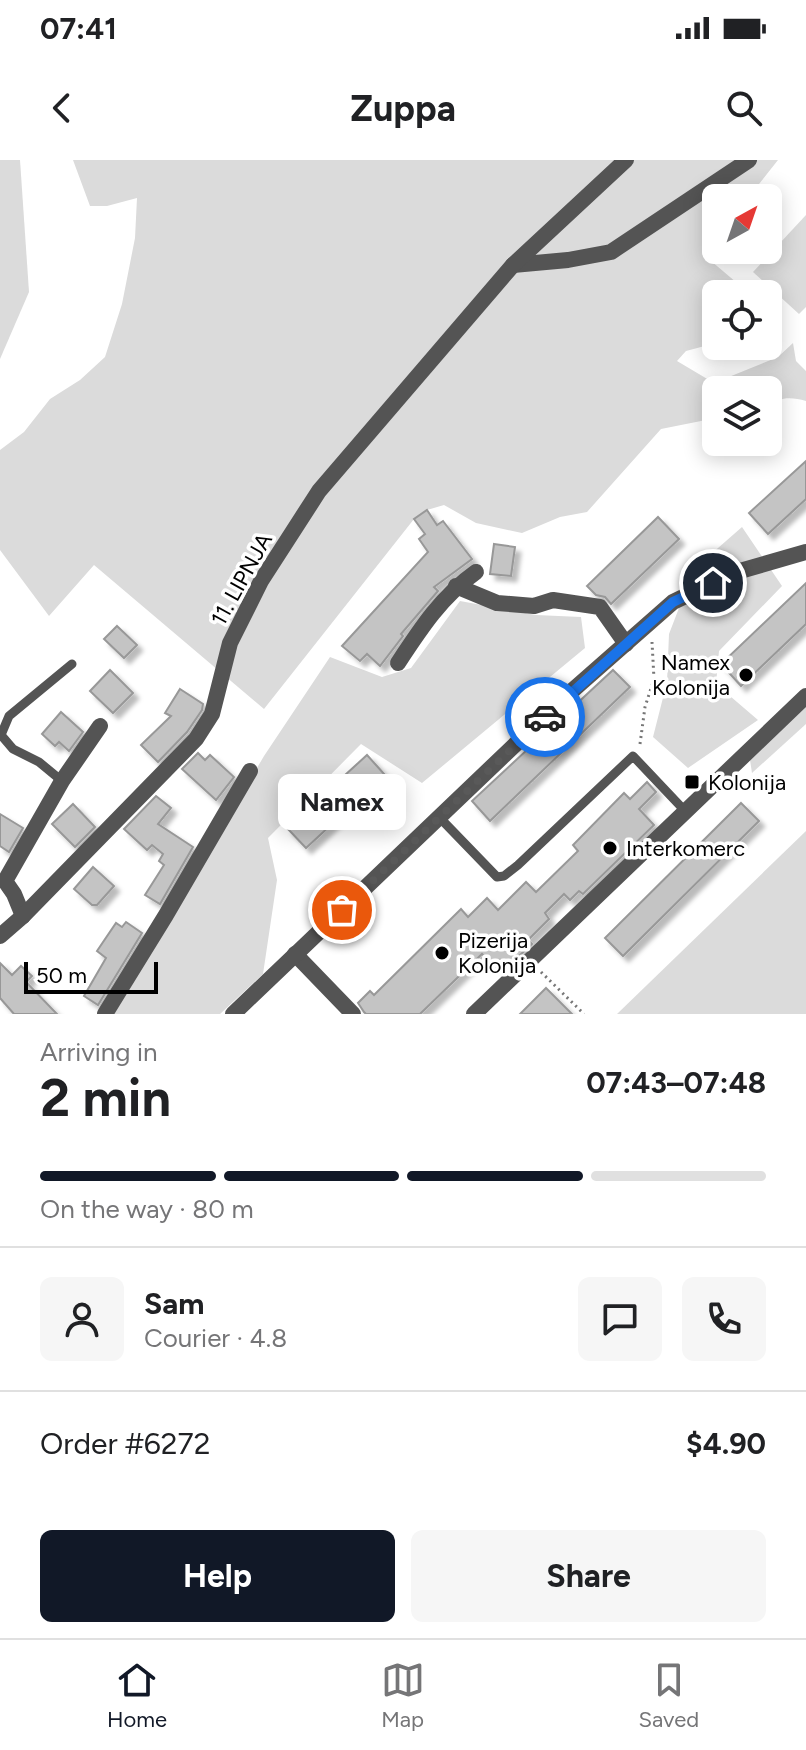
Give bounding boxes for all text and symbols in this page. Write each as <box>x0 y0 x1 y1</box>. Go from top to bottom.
text: 07:41 <box>40 10 117 47</box>
icon: back <box>40 86 84 130</box>
icon: search <box>722 86 766 130</box>
text: Zuppa <box>350 87 456 130</box>
north arrow <box>702 184 782 264</box>
map controls <box>702 184 782 456</box>
button: locate <box>702 280 782 360</box>
button: layers <box>702 376 782 456</box>
street label: 11. LIPNJA <box>205 528 278 630</box>
pin <box>679 549 747 617</box>
icon: home <box>691 561 735 605</box>
place label: Namex Kolonija <box>652 649 731 701</box>
marker: Namex Kolonija <box>737 666 755 684</box>
courier <box>505 677 585 757</box>
icon: car <box>523 695 567 739</box>
place label: Kolonija <box>708 769 786 796</box>
marker: Kolonija <box>683 773 701 791</box>
callout: Namex <box>278 774 406 830</box>
text: Namex <box>300 786 384 818</box>
place label: Interkomerc <box>626 835 745 862</box>
marker: Interkomerc <box>601 839 619 857</box>
pin <box>308 876 376 944</box>
icon: bag <box>320 888 364 932</box>
place label: Pizerija Kolonija <box>458 927 536 979</box>
marker: Pizerija Kolonija <box>433 944 451 962</box>
scale bar <box>24 958 158 994</box>
text: 50 m <box>36 962 87 989</box>
text: Arriving in <box>40 1036 158 1068</box>
text: 07:43–07:48 <box>586 1064 766 1101</box>
text: 2 min <box>40 1067 171 1129</box>
text: On the way · 80 m <box>40 1193 254 1225</box>
button: person <box>40 1277 124 1361</box>
button: chat <box>578 1277 662 1361</box>
button: phone <box>682 1277 766 1361</box>
text: Sam <box>144 1285 204 1322</box>
text: Courier · 4.8 <box>144 1322 287 1354</box>
text: Order #6272 <box>40 1425 210 1462</box>
text: $4.90 <box>686 1425 766 1462</box>
button: Help <box>40 1530 395 1622</box>
button: Share <box>411 1530 766 1622</box>
tab: Home <box>107 1658 167 1733</box>
tab: Map <box>381 1658 425 1733</box>
tab: Saved <box>638 1658 699 1733</box>

